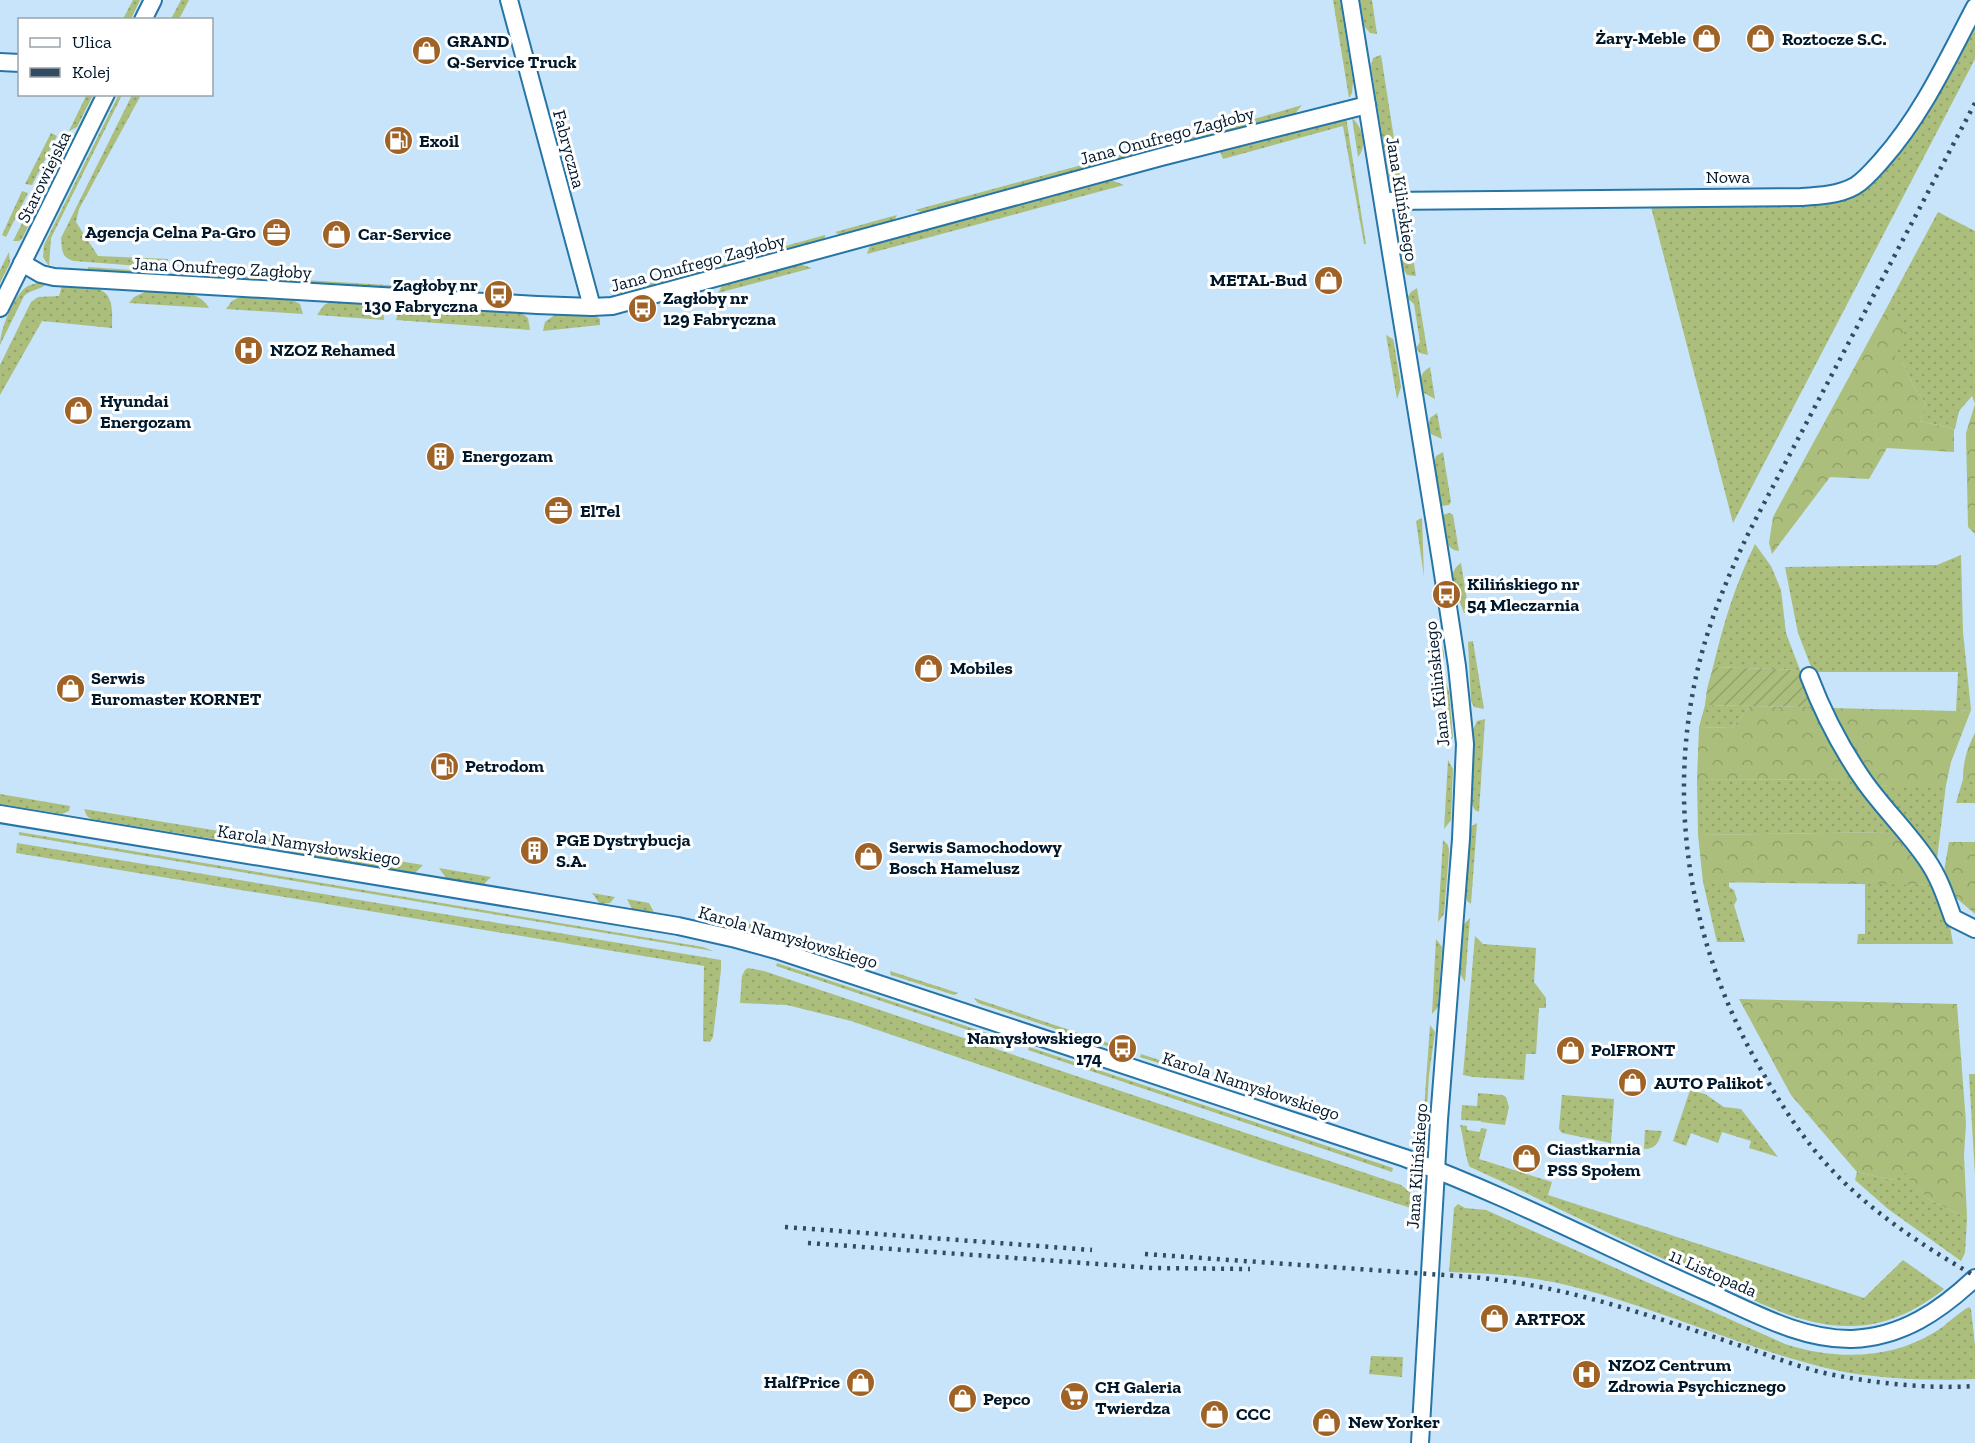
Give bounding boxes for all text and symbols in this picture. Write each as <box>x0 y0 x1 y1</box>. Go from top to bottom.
legend <box>18 18 213 96</box>
shop icon: Żary-Meble <box>1691 22 1723 54</box>
shop icon: Roztocze S.C. <box>1745 23 1777 55</box>
place label: Żary-Meble <box>1596 27 1686 49</box>
place label: Roztocze S.C. <box>1782 28 1887 50</box>
place label: GRAND Q-Service Truck <box>447 30 576 73</box>
text: Ulica <box>72 31 112 53</box>
shop icon: GRAND Q-Service Truck <box>410 35 442 67</box>
text: Kolej <box>72 61 110 83</box>
street label: Jana Onufrego Zagłoby <box>1077 102 1257 170</box>
street label: Fabryczna <box>548 107 590 191</box>
fuel station icon: Exoil <box>382 125 414 157</box>
street label: Starowiejska <box>12 127 76 226</box>
place label: Exoil <box>419 130 459 152</box>
street label: Jana Kilińskiego <box>1381 135 1423 263</box>
street label: Nowa <box>1706 166 1751 188</box>
office icon: Agencja Celna Pa-Gro <box>261 216 293 248</box>
shop icon: Car-Service <box>321 218 353 250</box>
place label: Agencja Celna Pa-Gro <box>85 221 257 243</box>
place label: Car-Service <box>358 223 451 245</box>
street label: Jana Onufrego Zagłoby <box>608 229 788 297</box>
street label: Jana Onufrego Zagłoby <box>132 252 313 284</box>
shop icon: METAL-Bud <box>1312 264 1344 296</box>
place label: METAL-Bud <box>1210 269 1308 291</box>
place label: Zagłoby nr 130 Fabryczna <box>364 274 478 317</box>
bus stop icon: Zagłoby nr 130 Fabryczna <box>483 279 515 311</box>
place label: Zagłoby nr 129 Fabryczna <box>663 287 776 330</box>
bus stop icon: Zagłoby nr 129 Fabryczna <box>626 292 658 324</box>
hospital icon: NZOZ Rehamed <box>233 334 265 366</box>
place label: NZOZ Rehamed <box>270 339 396 361</box>
place label: Hyundai Energozam <box>100 390 191 433</box>
shop icon: Hyundai Energozam <box>63 395 95 427</box>
building icon: Energozam <box>425 440 457 472</box>
place label: Energozam <box>462 445 553 467</box>
office icon: ElTel <box>543 495 575 527</box>
place label: ElTel <box>580 500 620 522</box>
place label: Kilińskiego nr 54 Mleczarnia <box>1467 573 1580 616</box>
bus stop icon: Kilińskiego nr 54 Mleczarnia <box>1430 578 1462 610</box>
street label: Jana Kilińskiego <box>1419 620 1455 748</box>
shop icon: Mobiles <box>913 652 945 684</box>
place label: Mobiles <box>950 657 1013 679</box>
place label: Serwis Euromaster KORNET <box>91 667 262 710</box>
shop icon: Serwis Euromaster KORNET <box>54 672 86 704</box>
fuel station icon: Petrodom <box>428 750 460 782</box>
place label: Petrodom <box>465 755 544 777</box>
street label: Karola Namysłowskiego <box>216 820 402 870</box>
place label: PGE Dystrybucja S.A. <box>556 829 691 872</box>
building icon: PGE Dystrybucja S.A. <box>519 834 551 866</box>
place label: Serwis Samochodowy Bosch Hamelusz <box>889 836 1062 879</box>
shop icon: Serwis Samochodowy Bosch Hamelusz <box>852 841 884 873</box>
street label: Karola Namysłowskiego <box>696 901 880 973</box>
place label: Namysłowskiego 174 <box>967 1027 1103 1070</box>
bus stop icon: Namysłowskiego 174 <box>1107 1032 1139 1064</box>
shop icon: PolFRONT <box>1554 1034 1586 1066</box>
place label: PolFRONT <box>1591 1039 1676 1061</box>
street label: Karola Namysłowskiego <box>1159 1047 1343 1125</box>
shop icon: AUTO Palikot <box>1617 1067 1649 1099</box>
place label: AUTO Palikot <box>1654 1072 1764 1094</box>
street label: Jana Kilińskiego <box>1402 1102 1432 1230</box>
place label: Ciastkarnia PSS Społem <box>1547 1138 1641 1181</box>
shop icon: Ciastkarnia PSS Społem <box>1510 1143 1542 1175</box>
street label: 11 Listopada <box>1666 1244 1761 1302</box>
shop icon: ARTFOX <box>1478 1303 1510 1335</box>
place label: ARTFOX <box>1515 1308 1585 1330</box>
place label: NZOZ Centrum Zdrowia Psychicznego <box>1608 1354 1786 1397</box>
hospital icon: NZOZ Centrum Zdrowia Psychicznego <box>1571 1359 1603 1391</box>
shop icon: HalfPrice <box>845 1366 877 1398</box>
place label: HalfPrice <box>764 1371 840 1393</box>
place label: CH Galeria Twierdza <box>1095 1376 1181 1419</box>
supermarket icon: CH Galeria Twierdza <box>1058 1381 1090 1413</box>
shop icon: Pepco <box>946 1383 978 1415</box>
place label: Pepco <box>983 1388 1031 1410</box>
shop icon: CCC <box>1199 1398 1231 1430</box>
place label: CCC <box>1236 1403 1271 1425</box>
shop icon: New Yorker <box>1311 1406 1343 1438</box>
place label: New Yorker <box>1348 1411 1440 1433</box>

